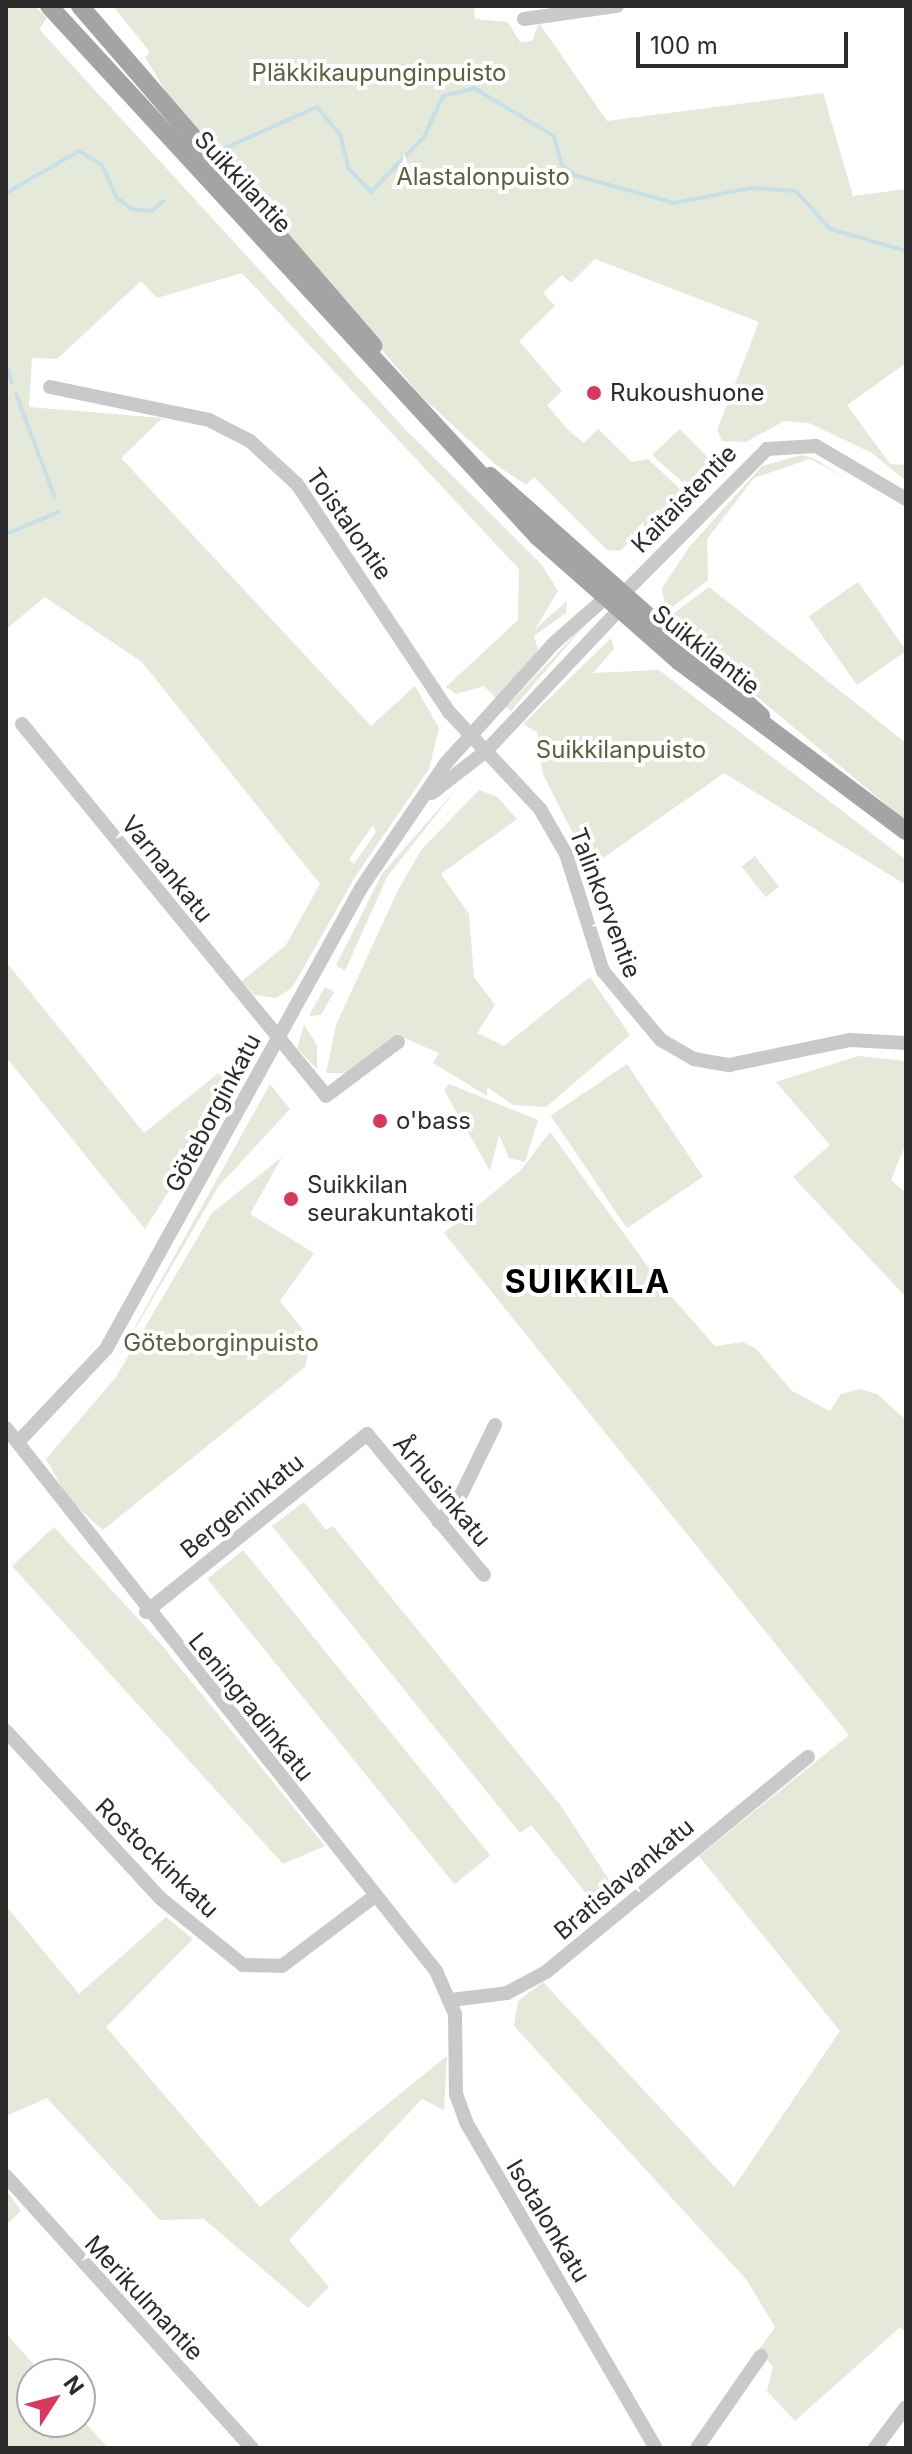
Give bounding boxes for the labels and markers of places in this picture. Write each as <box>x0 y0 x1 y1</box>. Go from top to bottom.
place label: Rukoushuone <box>610 379 764 407</box>
marker: Rukoushuone <box>585 384 603 402</box>
place label: o'bass <box>396 1107 471 1135</box>
marker: o'bass <box>371 1112 389 1130</box>
place label: Suikkilan seurakuntakoti <box>307 1171 474 1227</box>
marker: Suikkilan seurakuntakoti <box>282 1190 300 1208</box>

